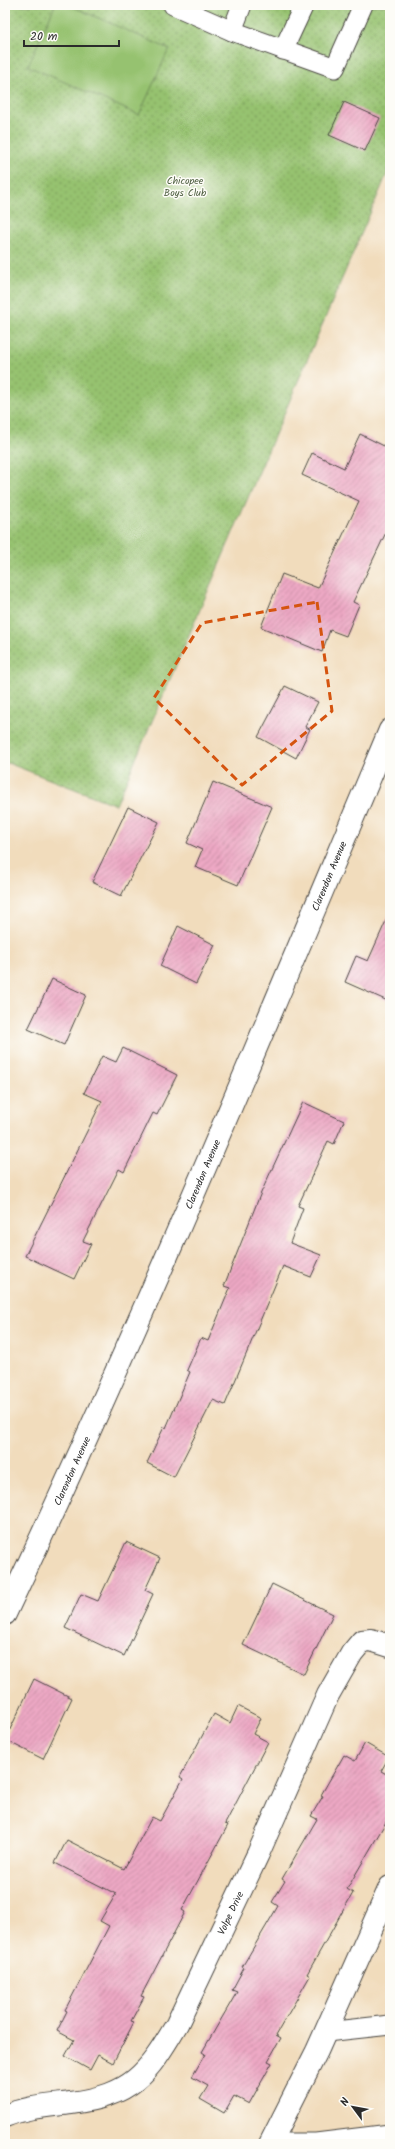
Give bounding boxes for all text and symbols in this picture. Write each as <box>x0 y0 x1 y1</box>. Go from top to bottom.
scale bar <box>24 22 119 48</box>
text: 20 m <box>30 27 58 46</box>
park label: Chicopee Boys Club <box>164 173 207 201</box>
street label: Clarendon Avenue <box>308 838 352 914</box>
street label: Clarendon Avenue <box>181 1137 225 1212</box>
street label: Clarendon Avenue <box>50 1433 95 1508</box>
street label: Volpe Drive <box>214 1888 248 1938</box>
north arrow <box>333 2087 373 2127</box>
text: N <box>336 2094 355 2110</box>

